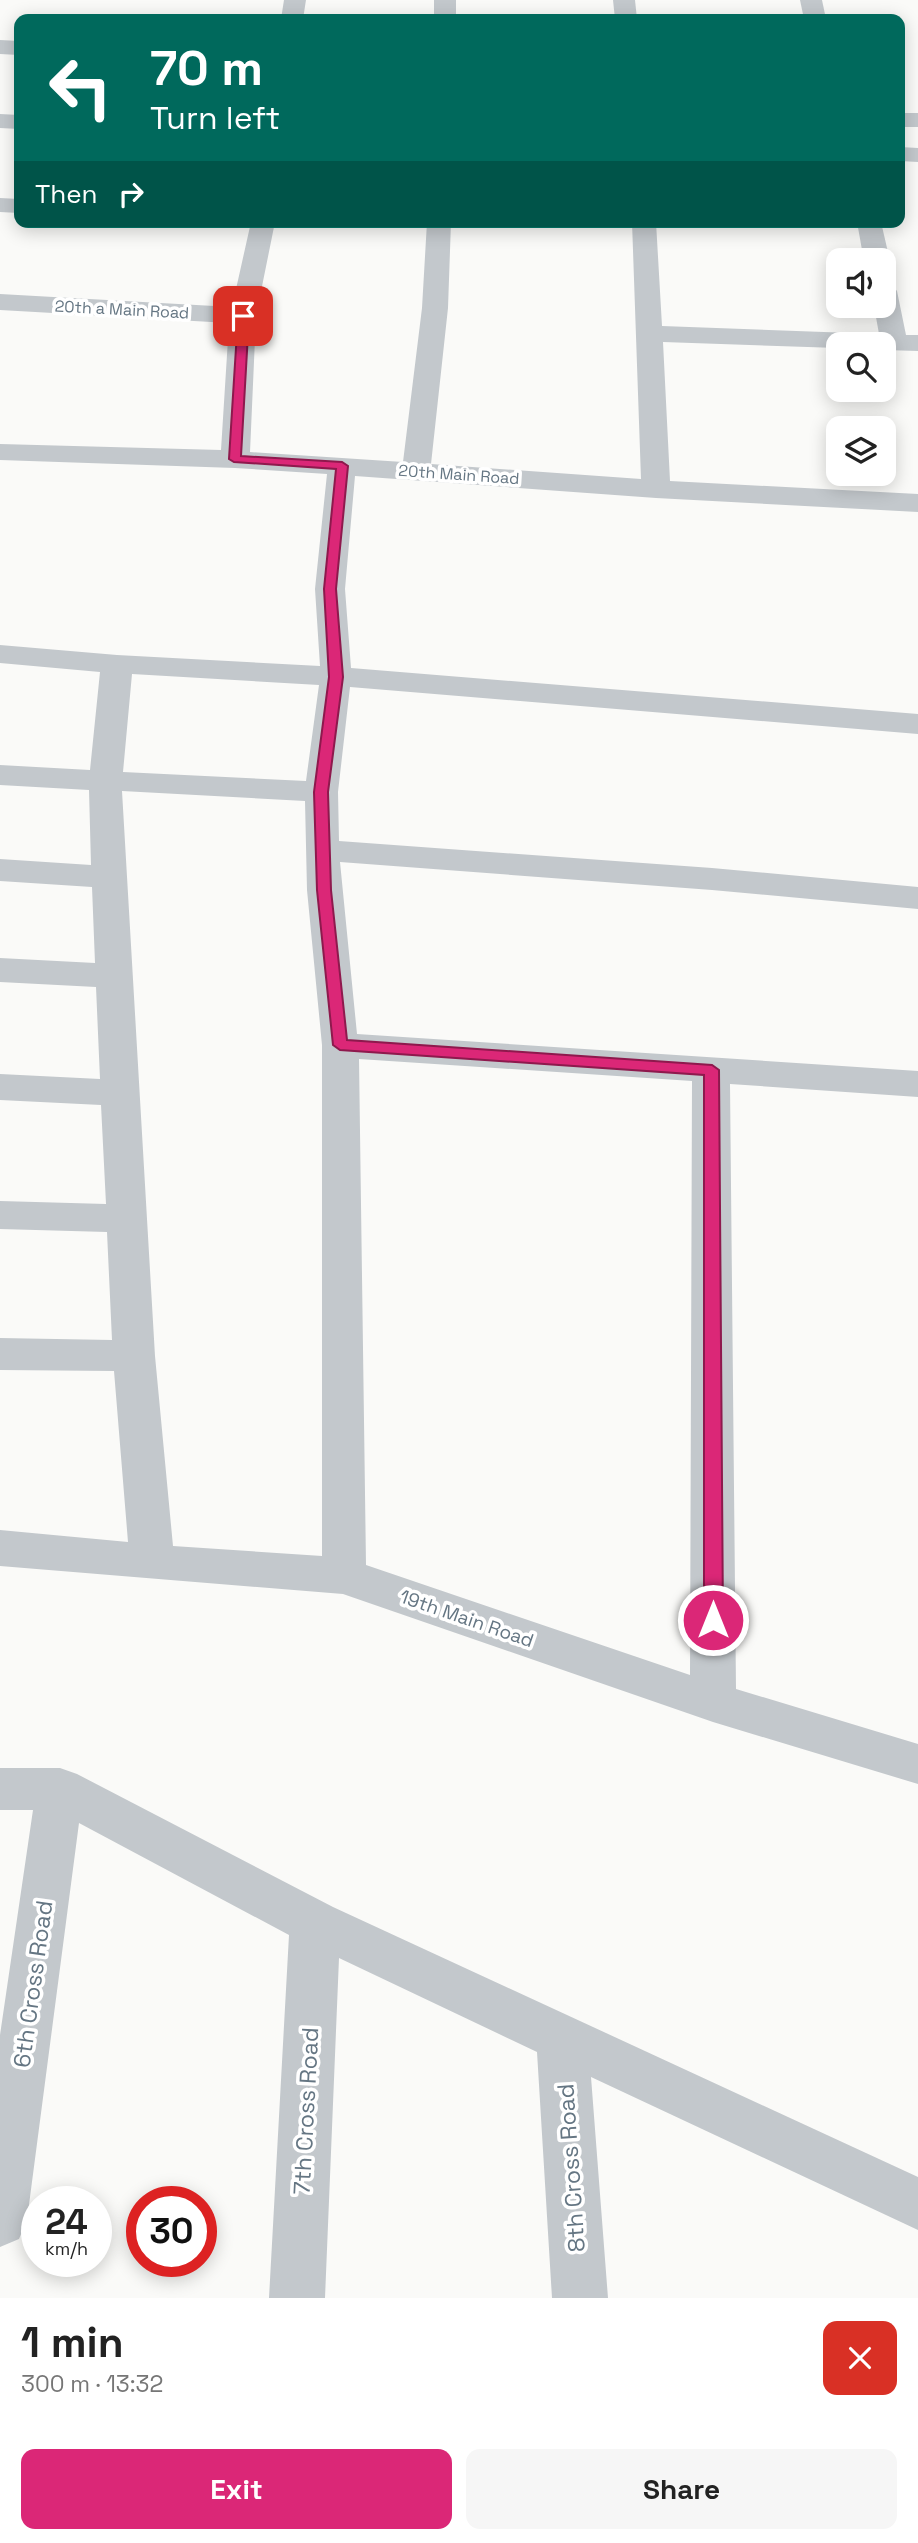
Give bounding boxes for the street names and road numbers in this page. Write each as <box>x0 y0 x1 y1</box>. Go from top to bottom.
street label: 20th a Main Road <box>54 295 190 324</box>
street label: 20th Main Road <box>398 460 520 489</box>
street label: 19th Main Road <box>397 1584 537 1653</box>
street label: 6th Cross Road <box>6 1898 60 2070</box>
street label: 7th Cross Road <box>287 2027 325 2195</box>
street label: 8th Cross Road <box>550 2083 592 2253</box>

